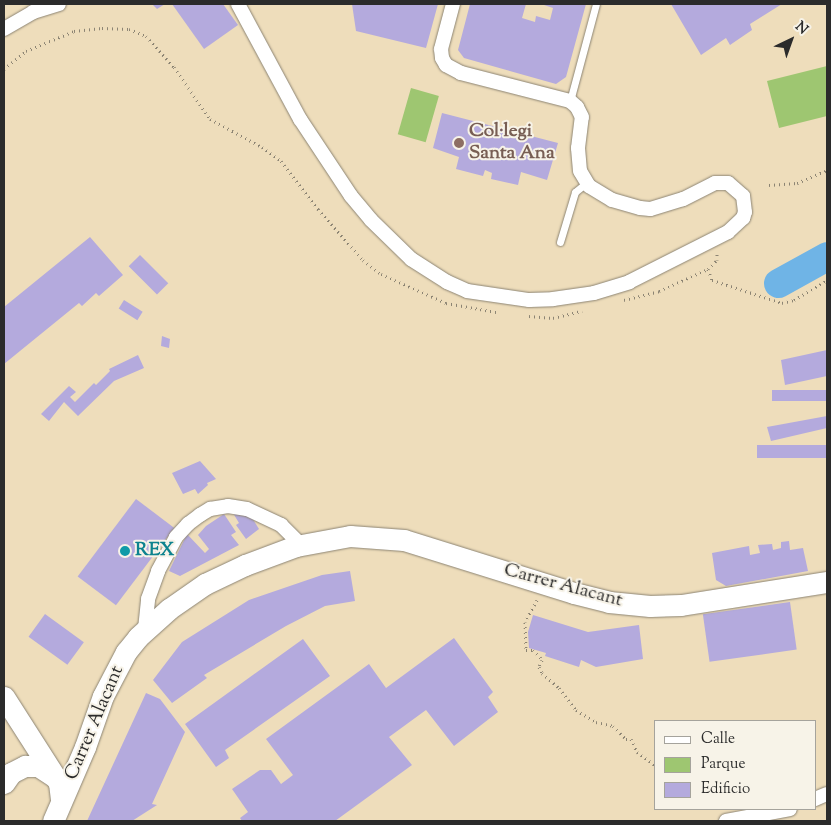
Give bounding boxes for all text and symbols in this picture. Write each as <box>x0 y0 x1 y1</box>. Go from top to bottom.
north arrow <box>766 15 816 65</box>
text: N <box>790 18 812 40</box>
place label: Col·legi Santa Ana <box>469 121 555 165</box>
marker: Col·legi Santa Ana <box>453 137 465 149</box>
place label: REX <box>135 540 174 562</box>
marker: REX <box>119 545 131 557</box>
street label: Carrer Alacant <box>501 559 625 613</box>
street label: Carrer Alacant <box>61 662 129 784</box>
legend <box>654 720 816 810</box>
text: Calle <box>701 729 735 750</box>
text: Parque <box>701 754 745 775</box>
text: Edificio <box>701 779 750 800</box>

